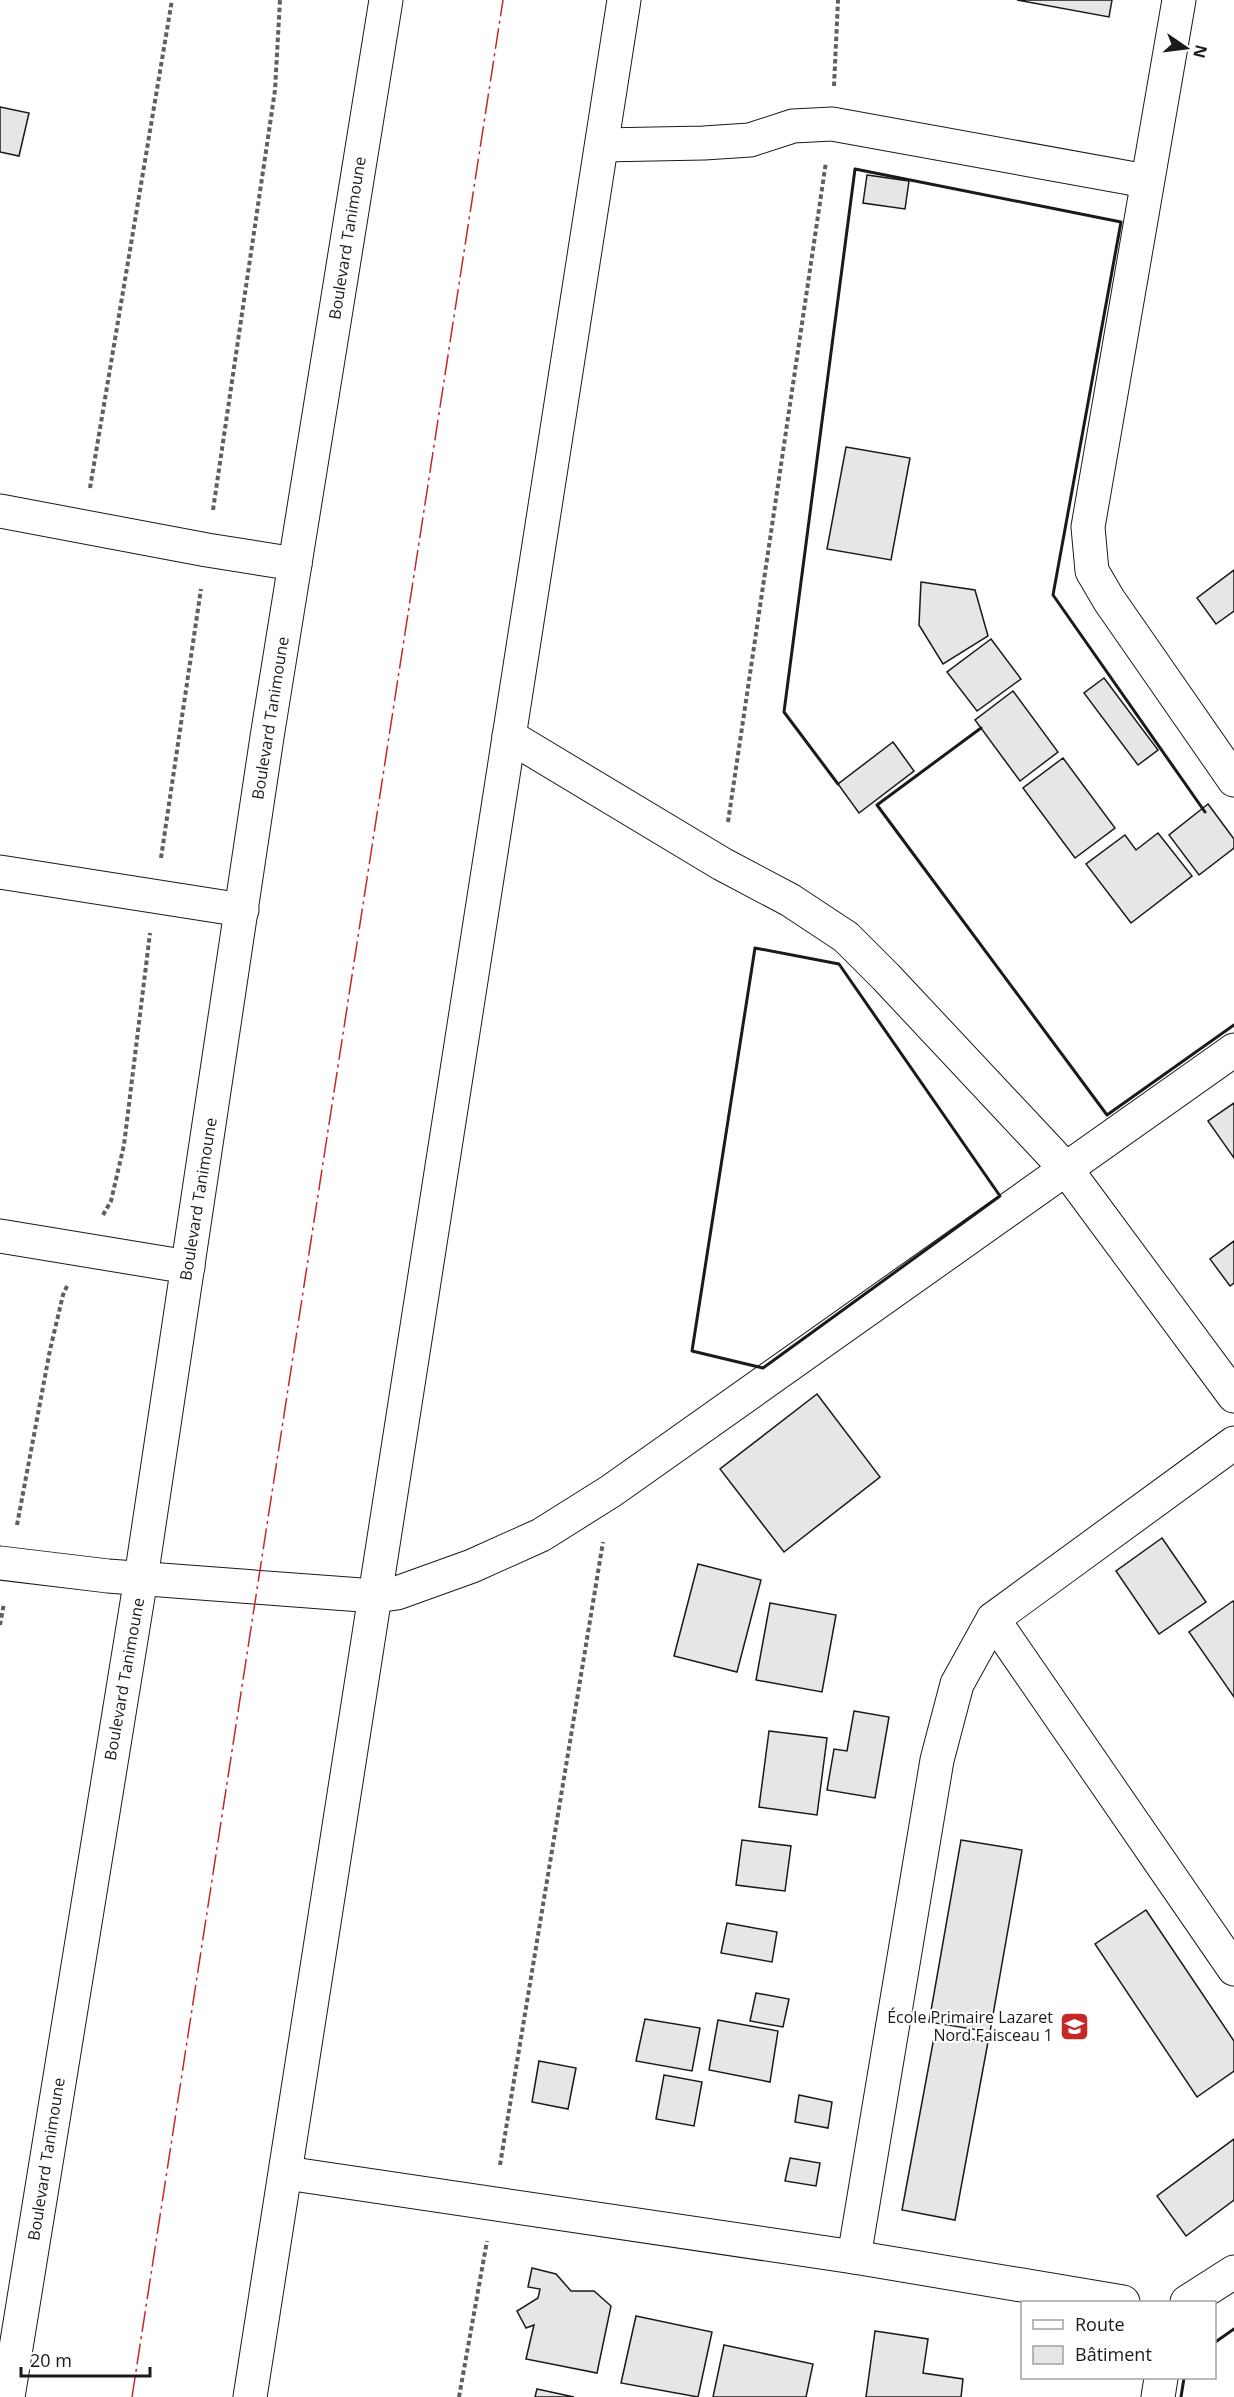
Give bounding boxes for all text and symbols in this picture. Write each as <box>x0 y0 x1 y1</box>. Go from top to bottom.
north arrow <box>1156 18 1216 78</box>
text: N <box>1188 43 1213 61</box>
street label: Boulevard Tanimoune <box>323 155 371 321</box>
street label: Boulevard Tanimoune <box>246 635 294 801</box>
street label: Boulevard Tanimoune <box>174 1116 222 1282</box>
street label: Boulevard Tanimoune <box>99 1596 149 1762</box>
place label: École Primaire Lazaret Nord Faisceau 1 <box>887 2006 1053 2046</box>
school or university icon: École Primaire Lazaret Nord Faisceau 1 <box>1058 2010 1090 2042</box>
street label: Boulevard Tanimoune <box>22 2076 70 2242</box>
legend <box>1021 2301 1216 2379</box>
text: Route <box>1075 2312 1125 2336</box>
scale bar <box>21 2340 150 2378</box>
text: Bâtiment <box>1075 2342 1152 2366</box>
text: 20 m <box>30 2348 72 2372</box>

